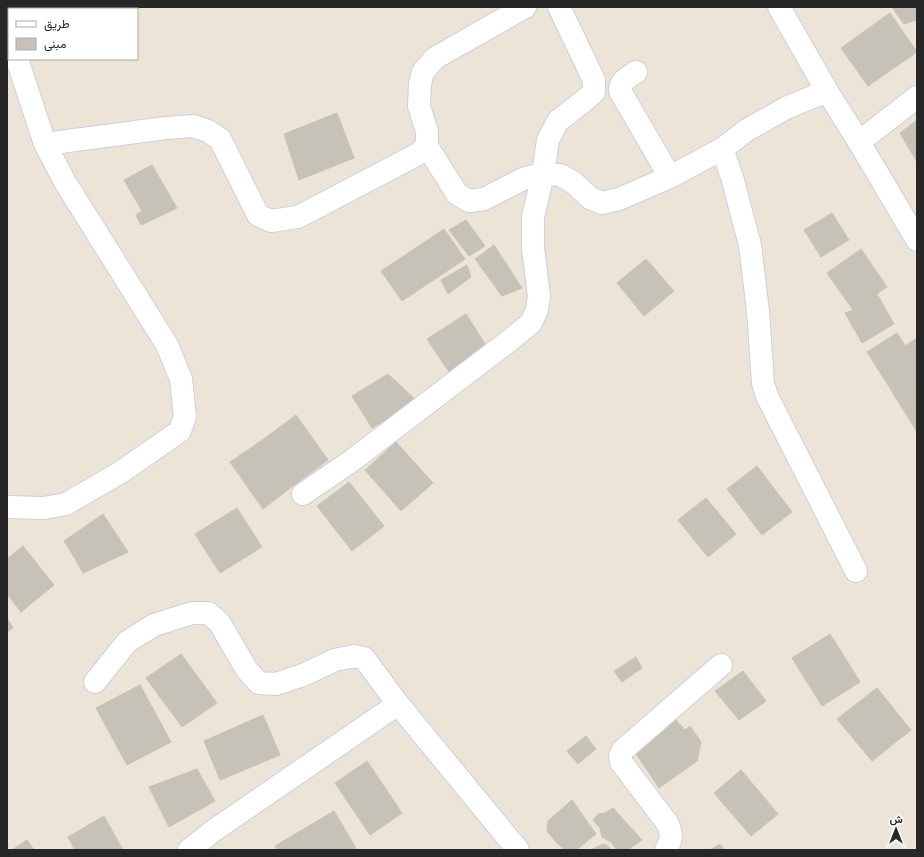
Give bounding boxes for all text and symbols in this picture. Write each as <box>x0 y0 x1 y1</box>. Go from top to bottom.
legend <box>8 8 138 60</box>
text: طريق <box>44 14 70 33</box>
text: مبنى <box>44 34 66 53</box>
north arrow <box>876 809 916 849</box>
text: ش <box>889 811 903 827</box>

